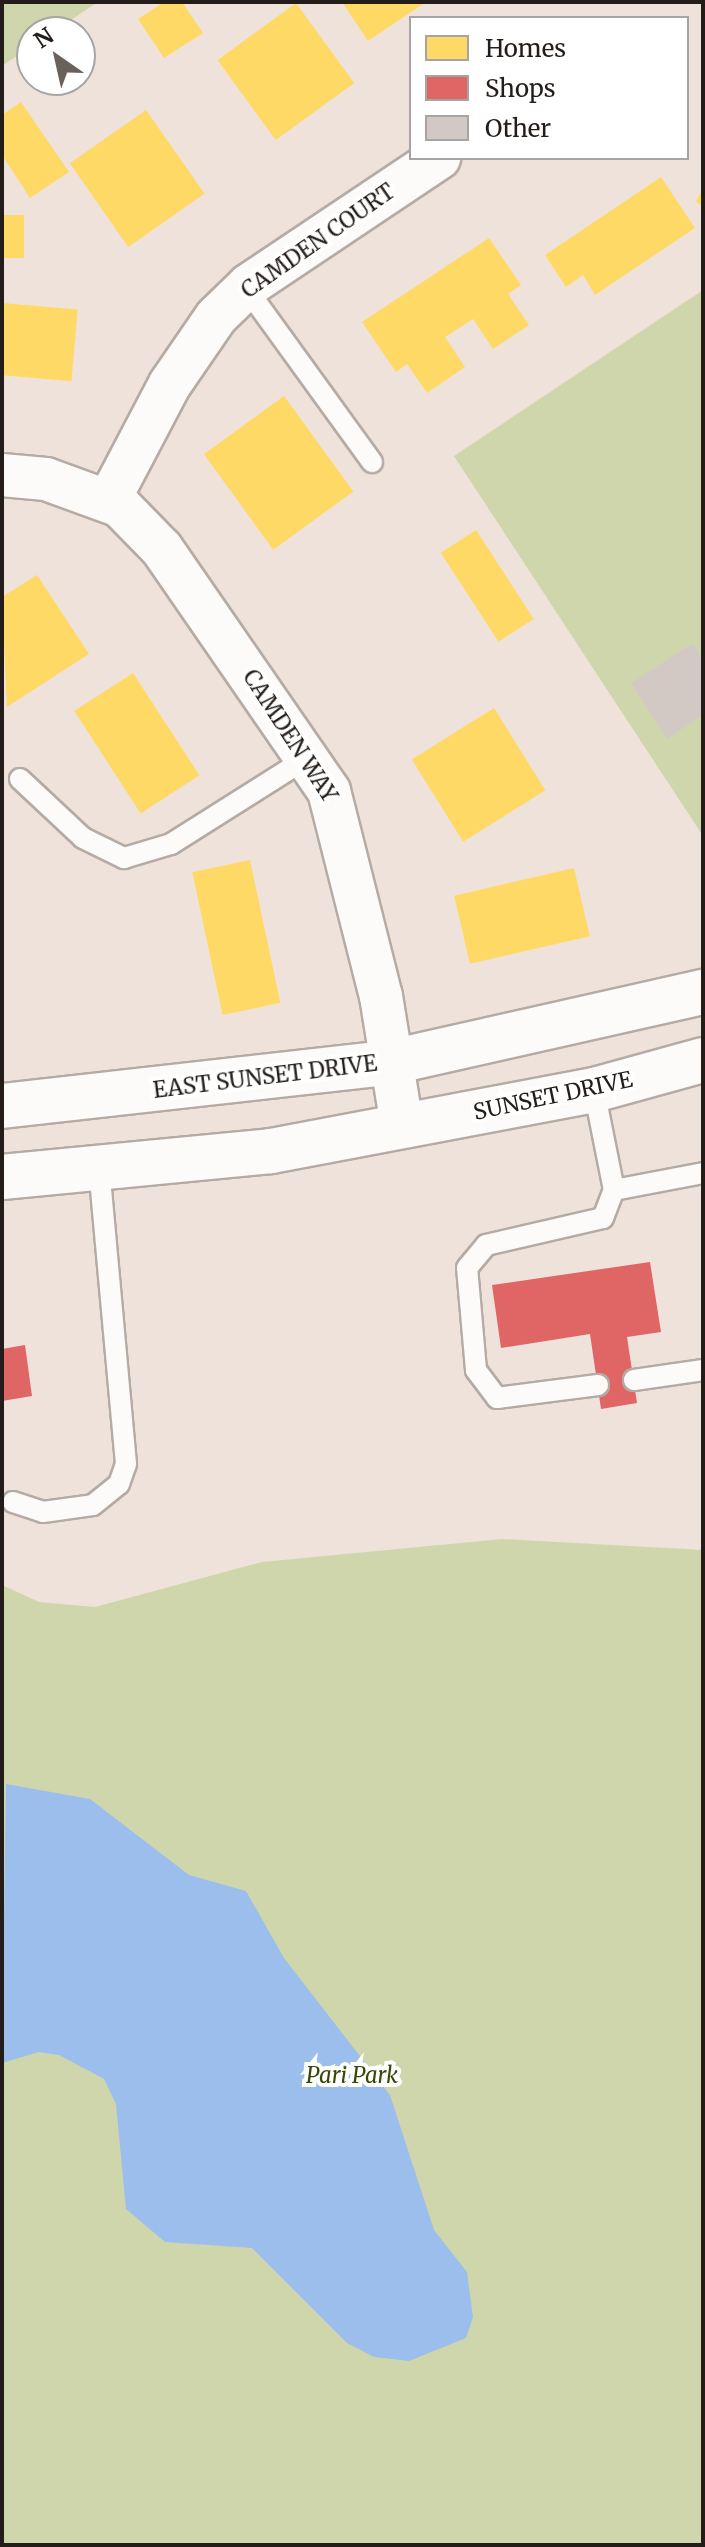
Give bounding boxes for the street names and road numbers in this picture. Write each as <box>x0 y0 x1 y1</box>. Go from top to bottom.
street label: CAMDEN COURT <box>236 178 400 304</box>
street label: CAMDEN WAY <box>237 665 343 807</box>
street label: EAST SUNSET DRIVE <box>152 1050 378 1104</box>
street label: SUNSET DRIVE <box>471 1066 635 1126</box>

